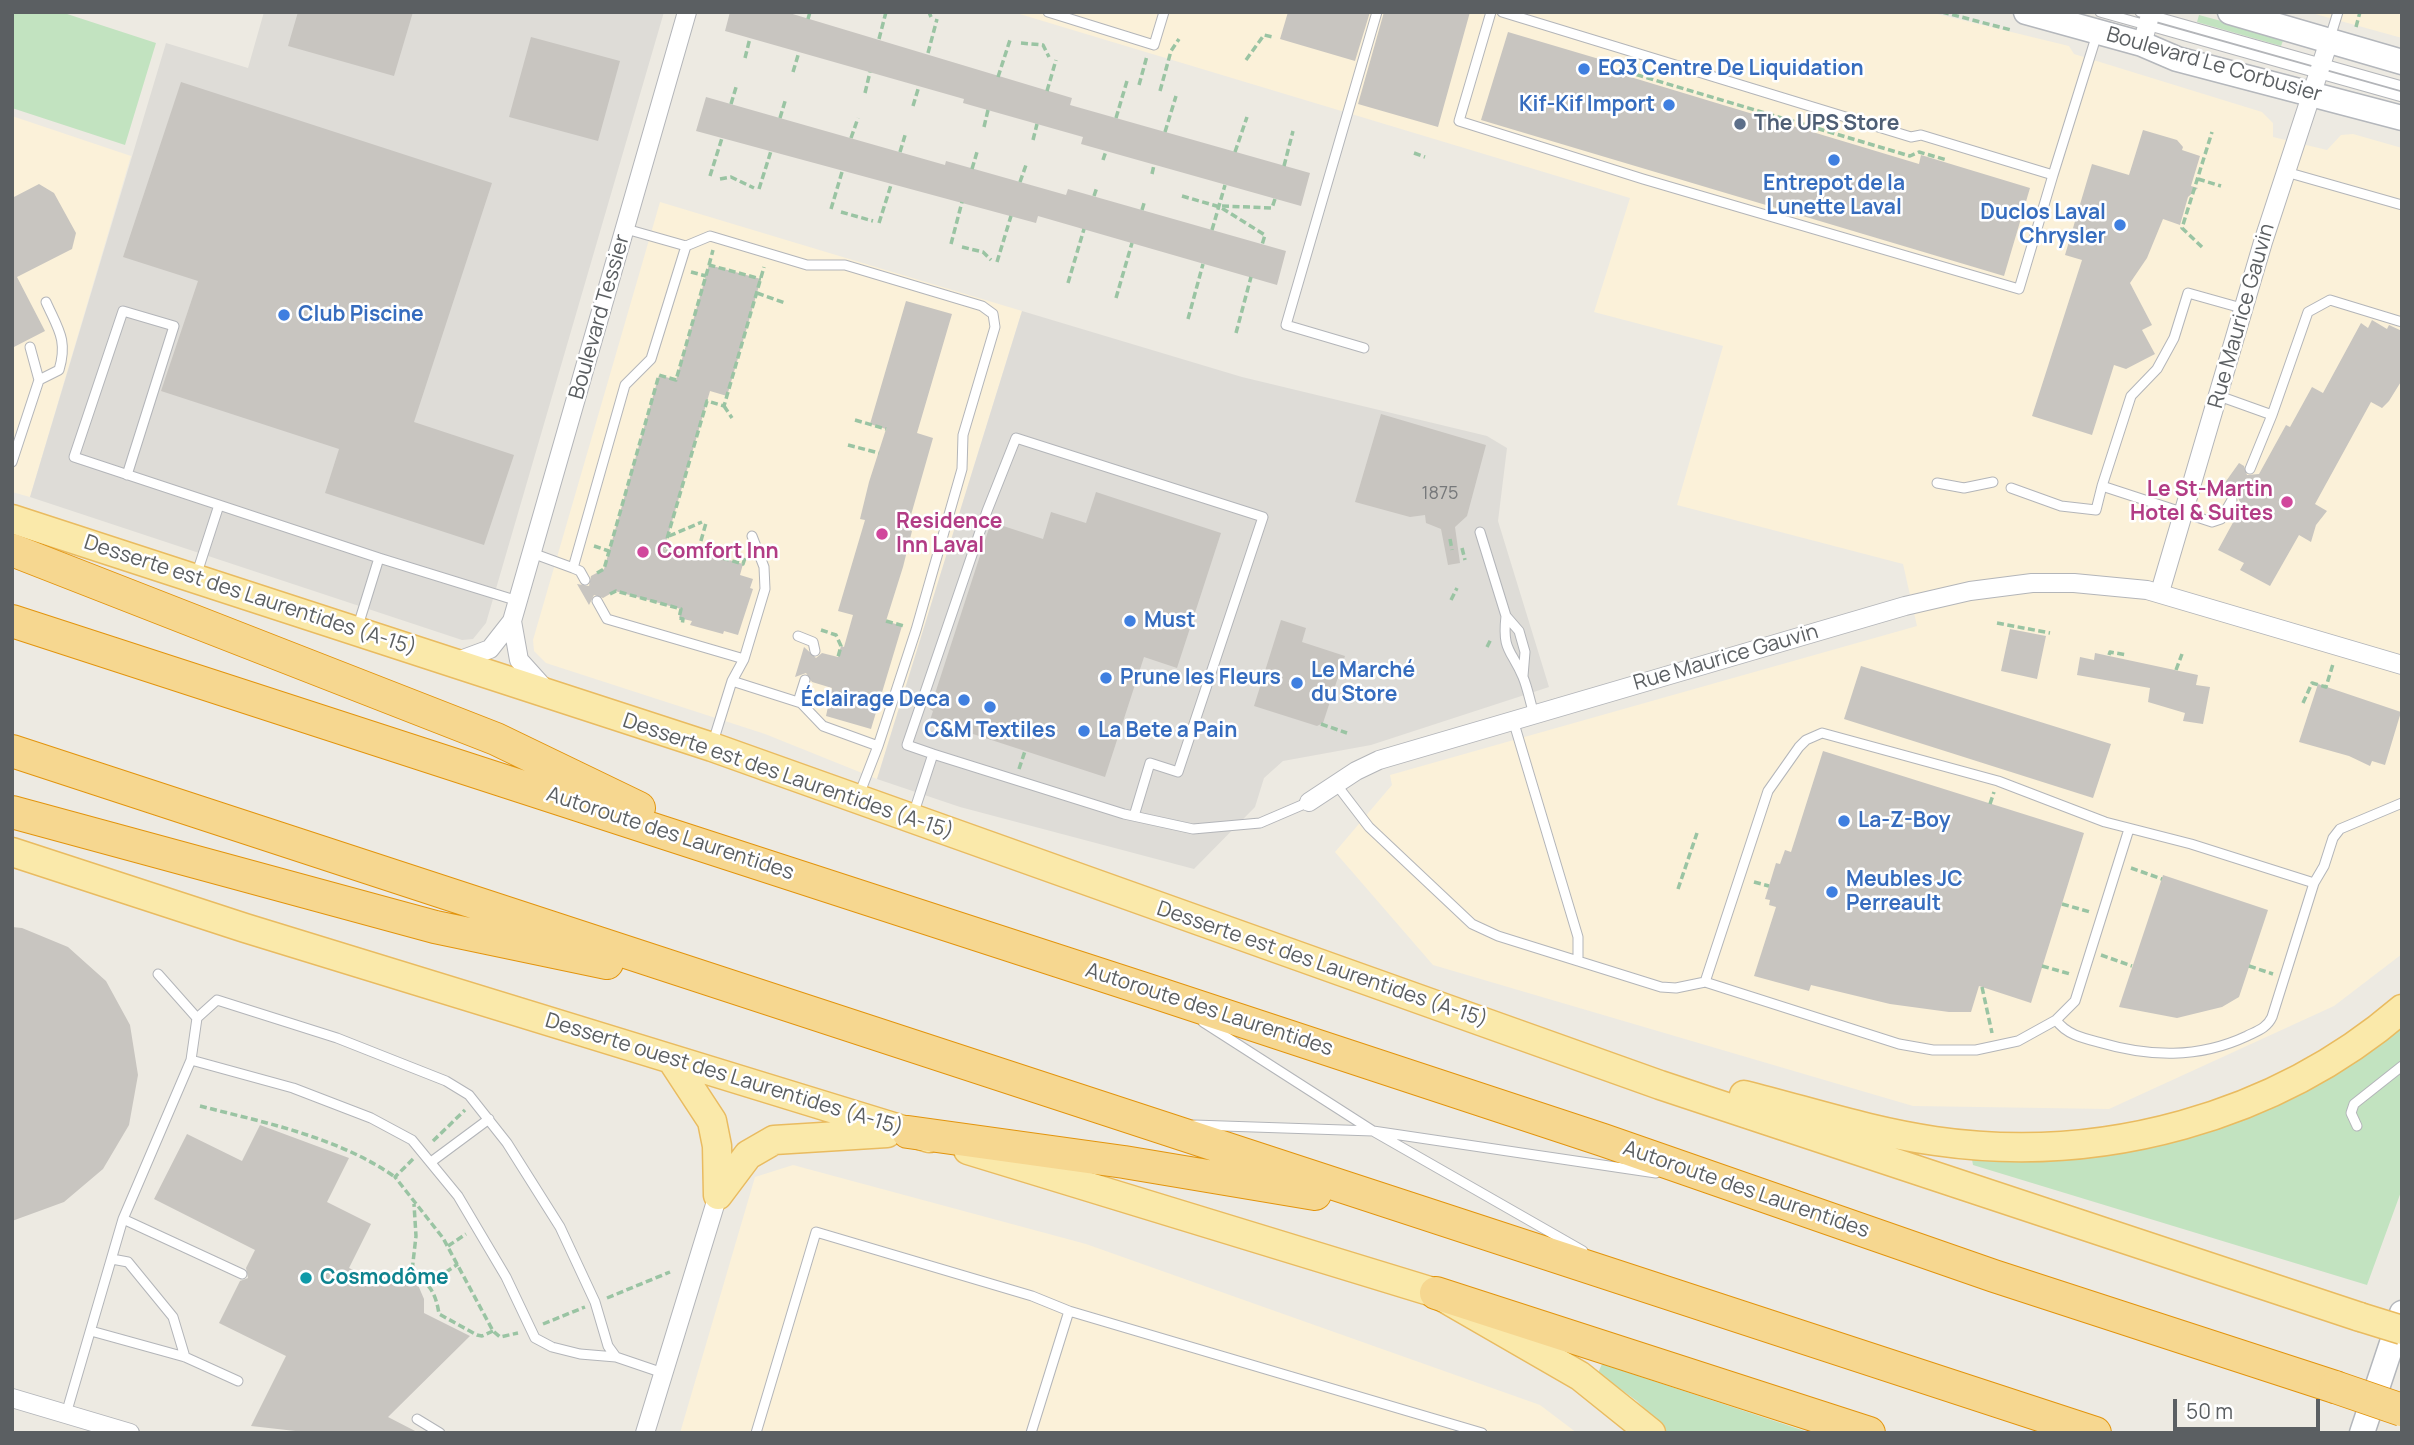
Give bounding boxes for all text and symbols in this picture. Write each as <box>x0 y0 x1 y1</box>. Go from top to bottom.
street label: Boulevard Le Corbusier <box>2103 22 2325 108</box>
place label: EQ3 Centre De Liquidation <box>1598 56 1864 82</box>
marker: EQ3 Centre De Liquidation <box>1576 61 1592 77</box>
place label: Kif-Kif Import <box>1519 92 1655 118</box>
marker: Kif-Kif Import <box>1661 97 1677 113</box>
place label: The UPS Store <box>1754 111 1899 137</box>
marker: The UPS Store <box>1732 116 1748 132</box>
marker: Entrepot de la Lunette Laval <box>1826 152 1842 168</box>
place label: Entrepot de la Lunette Laval <box>1763 171 1905 221</box>
place label: Duclos Laval Chrysler <box>1980 200 2106 250</box>
marker: Duclos Laval Chrysler <box>2112 217 2128 233</box>
street label: Rue Maurice Gauvin <box>2204 221 2280 411</box>
street label: Boulevard Tessier <box>564 232 636 402</box>
place label: Club Piscine <box>298 302 424 328</box>
marker: Club Piscine <box>276 307 292 323</box>
place label: Le St-Martin Hotel & Suites <box>2130 477 2273 527</box>
house number: 1875 <box>1422 483 1458 505</box>
marker: Le St-Martin Hotel & Suites <box>2279 494 2295 510</box>
place label: Residence Inn Laval <box>896 509 1002 559</box>
marker: Residence Inn Laval <box>874 526 890 542</box>
street label: Desserte est des Laurentides (A-15) <box>81 530 419 662</box>
place label: Comfort Inn <box>657 539 779 565</box>
marker: Comfort Inn <box>635 544 651 560</box>
place label: Must <box>1144 608 1196 634</box>
marker: Must <box>1122 613 1138 629</box>
street label: Rue Maurice Gauvin <box>1631 620 1821 696</box>
place label: Le Marché du Store <box>1311 658 1415 708</box>
place label: Prune les Fleurs <box>1120 665 1281 691</box>
marker: Prune les Fleurs <box>1098 670 1114 686</box>
marker: Le Marché du Store <box>1289 675 1305 691</box>
place label: Éclairage Deca <box>801 687 950 713</box>
marker: Éclairage Deca <box>956 692 972 708</box>
marker: C&M Textiles <box>982 699 998 715</box>
street label: Desserte est des Laurentides (A-15) <box>619 708 957 846</box>
place label: C&M Textiles <box>924 718 1056 744</box>
place label: La Bete a Pain <box>1098 718 1237 744</box>
marker: La Bete a Pain <box>1076 723 1092 739</box>
street label: Autoroute des Laurentides <box>543 782 797 886</box>
place label: La-Z-Boy <box>1858 808 1950 834</box>
marker: La-Z-Boy <box>1836 813 1852 829</box>
place label: Meubles JC Perreault <box>1846 867 1963 917</box>
marker: Meubles JC Perreault <box>1824 884 1840 900</box>
street label: Desserte est des Laurentides (A-15) <box>1153 896 1491 1034</box>
street label: Autoroute des Laurentides <box>1082 958 1336 1062</box>
street label: Desserte ouest des Laurentides (A-15) <box>542 1008 906 1142</box>
street label: Autoroute des Laurentides <box>1620 1136 1872 1244</box>
place label: Cosmodôme <box>320 1265 449 1291</box>
marker: Cosmodôme <box>298 1270 314 1286</box>
scale bar <box>2176 1386 2323 1430</box>
text: 50 m <box>2186 1397 2233 1425</box>

